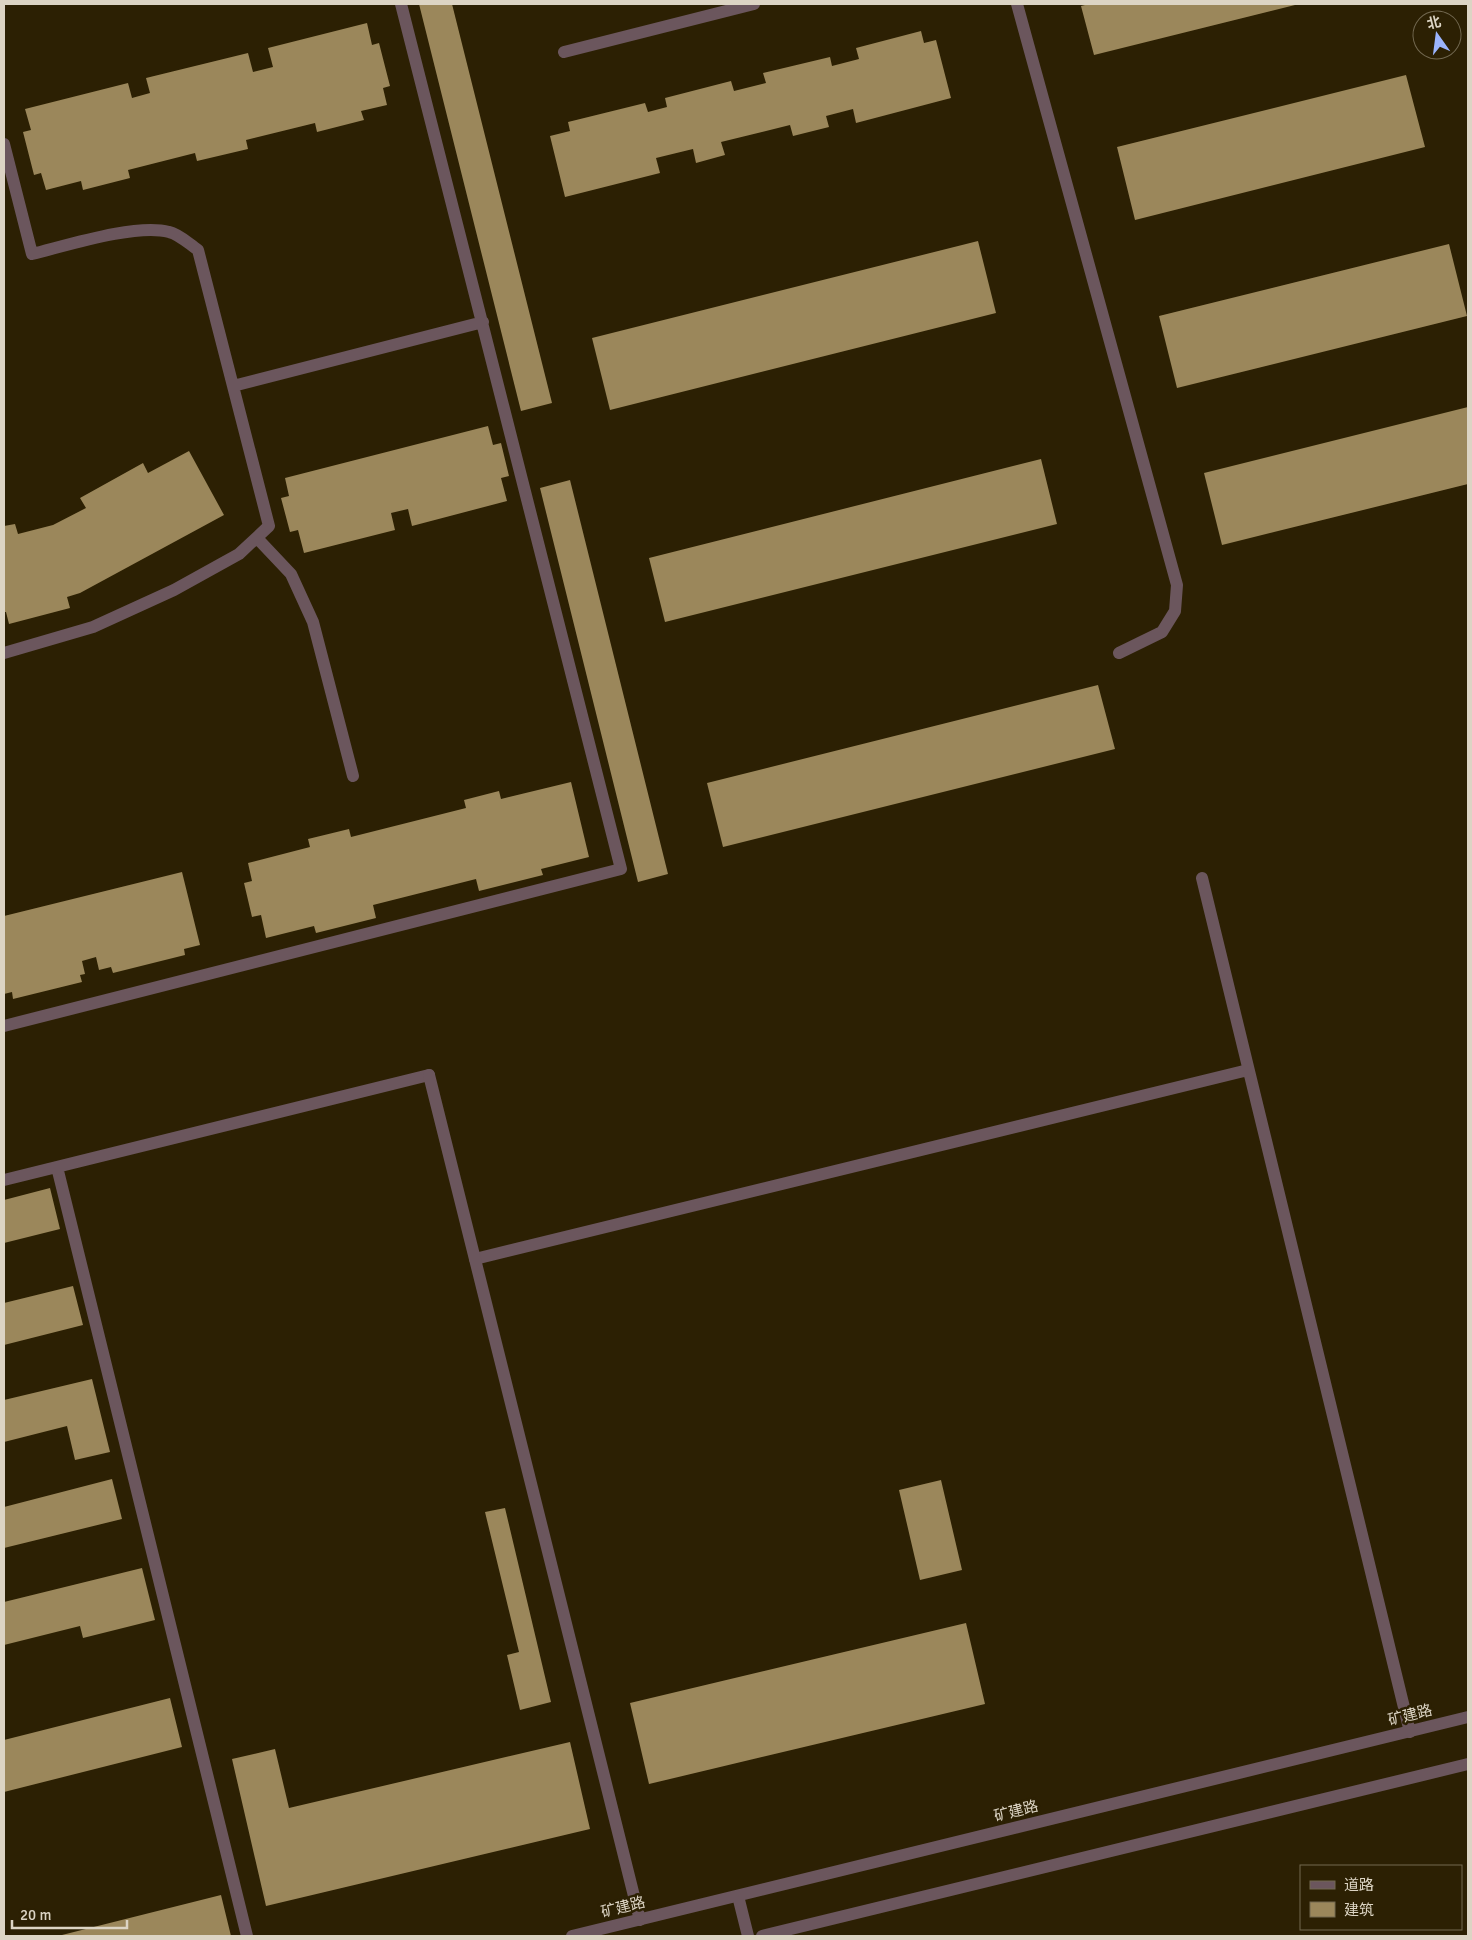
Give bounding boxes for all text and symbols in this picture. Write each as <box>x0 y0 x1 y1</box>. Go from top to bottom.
north arrow <box>1412 10 1462 60</box>
text: 北 <box>1425 13 1443 33</box>
street label: 矿建路 <box>1386 1701 1434 1729</box>
street label: 矿建路 <box>992 1797 1040 1825</box>
legend <box>1300 1865 1462 1930</box>
text: 道路 <box>1344 1876 1374 1894</box>
street label: 矿建路 <box>599 1893 647 1921</box>
scale bar <box>12 1898 128 1930</box>
text: 建筑 <box>1344 1901 1374 1919</box>
text: 20 m <box>20 1906 51 1924</box>

